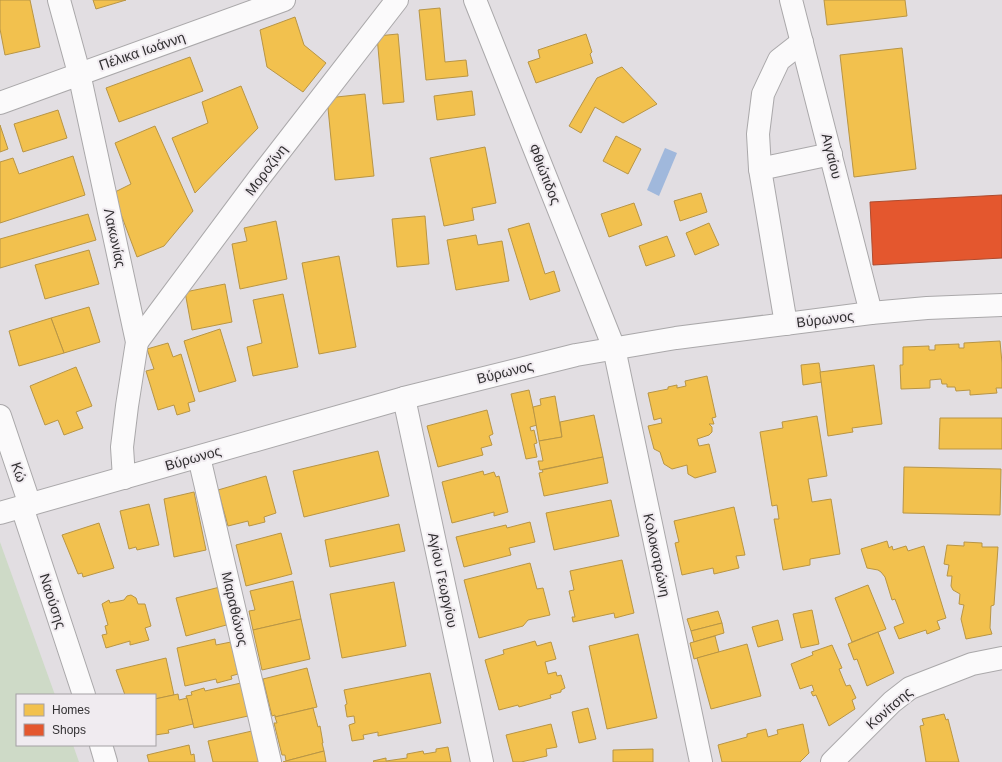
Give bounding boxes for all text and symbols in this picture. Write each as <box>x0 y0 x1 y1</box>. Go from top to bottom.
street label: Πέλικα Ιωάννη <box>97 29 187 73</box>
street label: Αιγαίου <box>819 132 845 180</box>
street label: Φθιώτιδος <box>526 141 564 207</box>
street label: Μοροζίνη <box>242 142 290 198</box>
street label: Λακωνίας <box>101 207 129 269</box>
street label: Βύρωνος <box>796 308 855 330</box>
street label: Βύρωνος <box>475 357 535 387</box>
street label: Βύρωνος <box>163 442 223 474</box>
street label: Κώ <box>8 460 30 484</box>
street label: Κολοκοτρώνη <box>640 512 674 598</box>
street label: Αγίου Γεωργίου <box>425 531 461 629</box>
street label: Μαραθώνος <box>219 570 251 648</box>
street label: Ναούσης <box>37 572 69 631</box>
street label: Κονίτσης <box>863 684 915 732</box>
legend <box>16 694 156 746</box>
text: Homes <box>52 703 90 717</box>
text: Shops <box>52 723 86 737</box>

